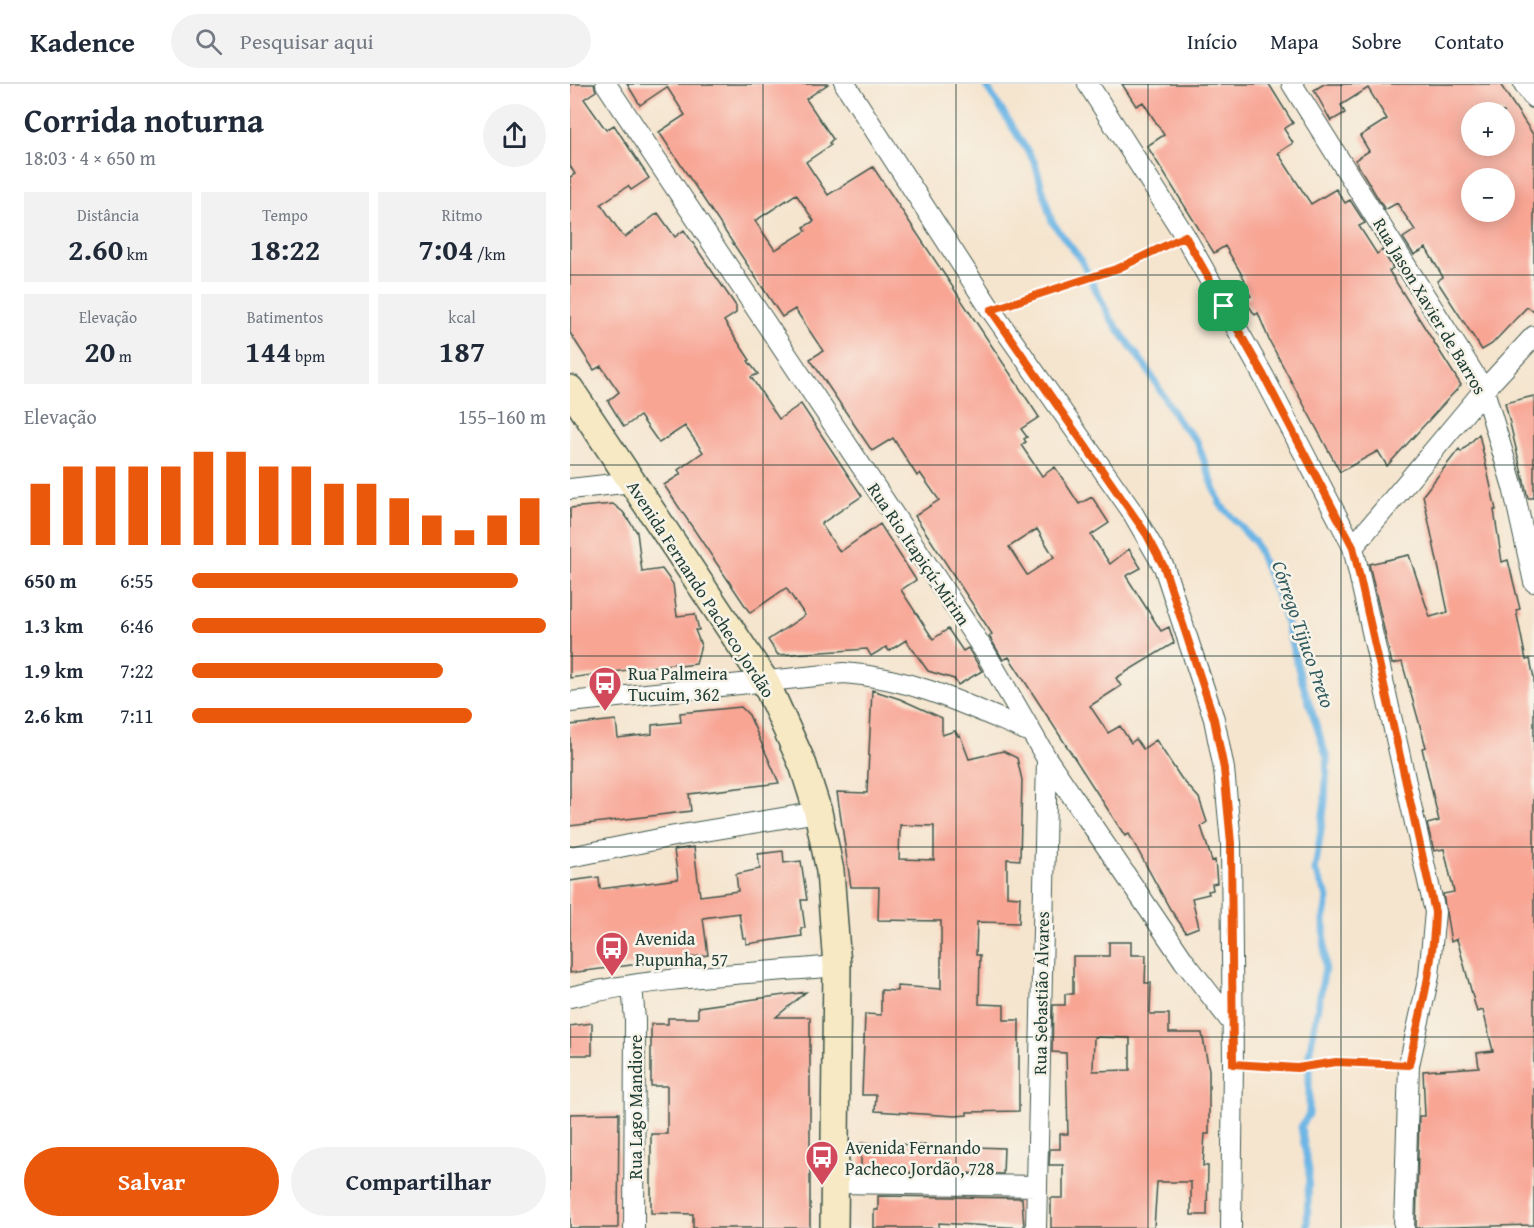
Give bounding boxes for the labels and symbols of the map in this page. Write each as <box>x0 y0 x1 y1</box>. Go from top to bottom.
street label: Rua Jason Xavier de Barros <box>1366 212 1494 400</box>
pin <box>1198 280 1249 331</box>
street label: Avenida Fernando Pacheco Jordão <box>620 475 782 703</box>
street label: Rua Rio Itapiçú-Mirim <box>861 477 977 631</box>
water label: Córrego Tijuco Preto <box>1265 557 1343 712</box>
place label: Rua Palmeira Tucuim, 362 <box>628 660 728 708</box>
bus stop icon: Rua Palmeira Tucuim, 362 <box>587 665 623 712</box>
street label: Rua Sebastião Alvares <box>1026 911 1056 1075</box>
place label: Avenida Pupunha, 57 <box>635 925 728 973</box>
bus stop icon: Avenida Pupunha, 57 <box>594 930 630 977</box>
street label: Rua Lago Mandiore <box>622 1035 649 1179</box>
place label: Avenida Fernando Pacheco Jordão, 728 <box>845 1134 994 1182</box>
bus stop icon: Avenida Fernando Pacheco Jordão, 728 <box>804 1139 840 1186</box>

